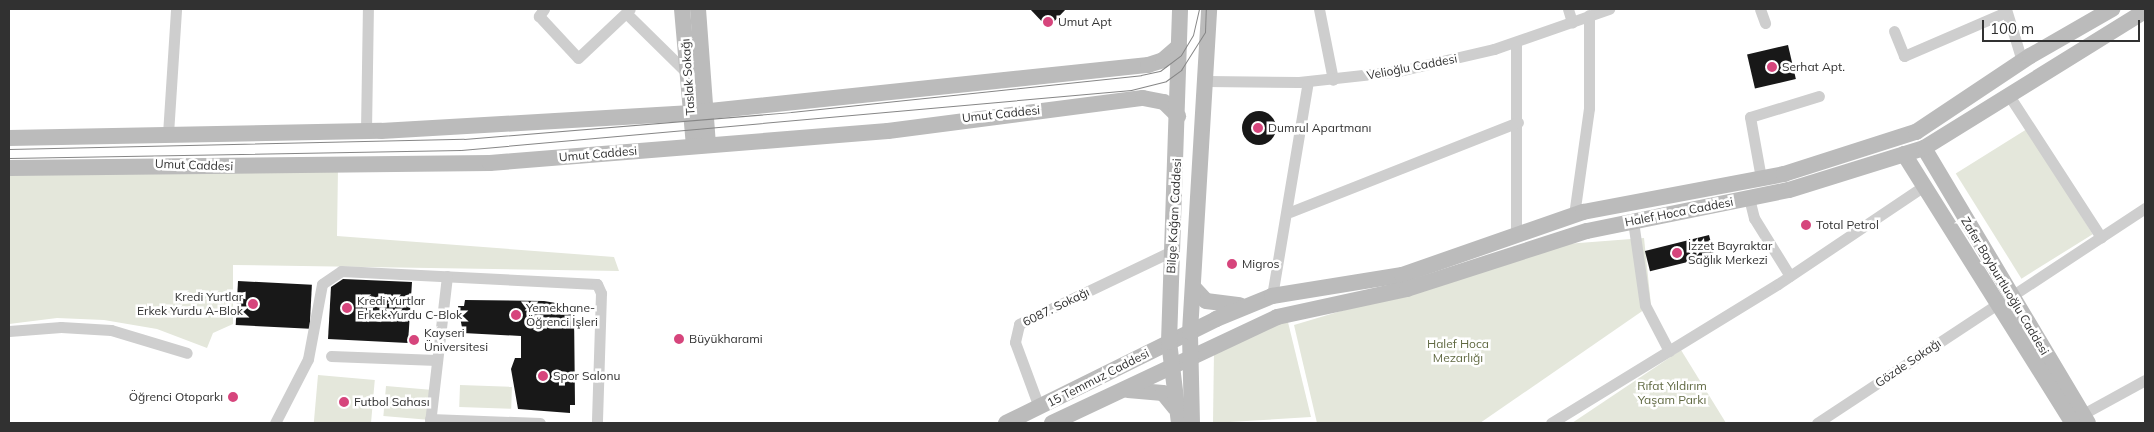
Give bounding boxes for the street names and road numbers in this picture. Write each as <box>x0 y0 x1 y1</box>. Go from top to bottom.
street label: Taslak Sokağı <box>678 38 698 116</box>
street label: Velioğlu Caddesi <box>1366 51 1458 83</box>
street label: Umut Caddesi <box>961 103 1041 125</box>
street label: Umut Caddesi <box>558 143 638 165</box>
street label: Umut Caddesi <box>155 156 233 174</box>
street label: Bilge Kağan Caddesi <box>1164 158 1184 274</box>
street label: Halef Hoca Caddesi <box>1624 194 1734 230</box>
street label: Zafer Bayburtluoğlu Caddesi <box>1958 214 2052 358</box>
street label: 6087. Sokağı <box>1020 285 1092 329</box>
street label: Gözde Sokağı <box>1872 336 1944 390</box>
street label: 15 Temmuz Caddesi <box>1045 346 1151 410</box>

